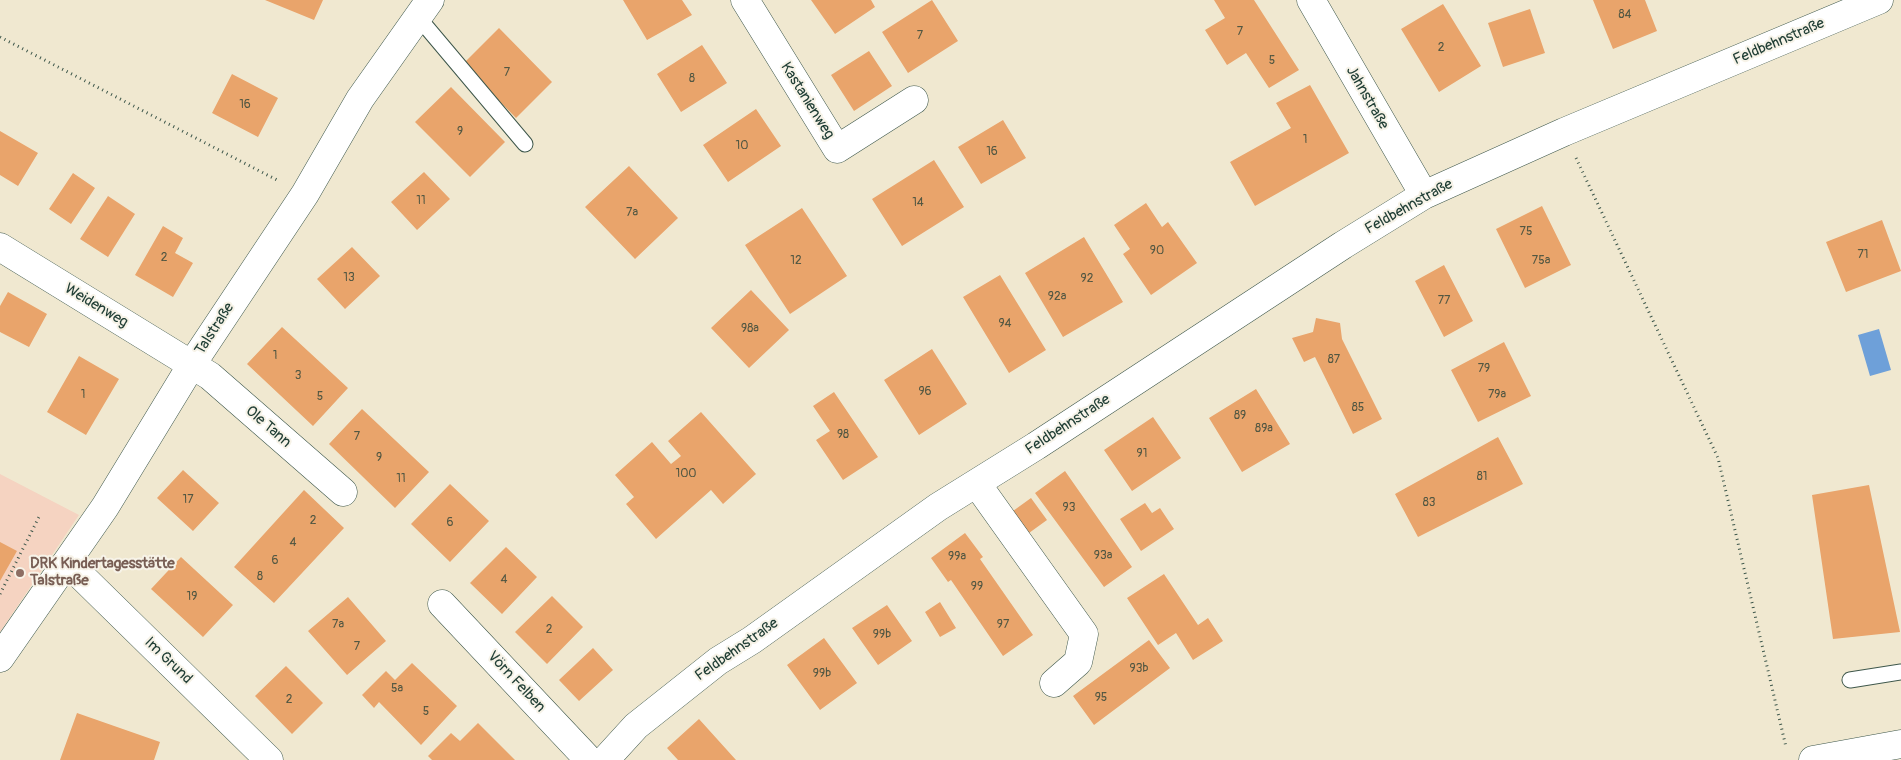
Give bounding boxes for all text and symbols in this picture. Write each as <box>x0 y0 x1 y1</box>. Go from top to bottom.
house number: 84 <box>1618 8 1632 22</box>
street label: Feldbehnstraße <box>1731 15 1827 69</box>
house number: 7 <box>1237 25 1243 39</box>
house number: 7 <box>917 29 923 43</box>
house number: 2 <box>1438 41 1444 55</box>
house number: 5 <box>1269 54 1275 68</box>
street label: Kastanienweg <box>776 59 838 143</box>
street label: Jahnstraße <box>1342 63 1392 133</box>
house number: 7 <box>504 66 510 80</box>
house number: 8 <box>689 72 695 86</box>
house number: 16 <box>239 98 251 112</box>
house number: 9 <box>457 125 463 139</box>
house number: 1 <box>1303 133 1307 147</box>
house number: 10 <box>736 139 748 153</box>
house number: 16 <box>986 145 998 159</box>
street label: Feldbehnstraße <box>1362 175 1456 239</box>
house number: 11 <box>416 194 426 208</box>
house number: 14 <box>912 196 924 210</box>
house number: 7a <box>626 206 638 220</box>
house number: 75 <box>1520 225 1532 239</box>
house number: 90 <box>1150 244 1164 258</box>
house number: 71 <box>1857 248 1869 262</box>
house number: 2 <box>161 251 167 265</box>
house number: 12 <box>790 254 802 268</box>
house number: 75a <box>1532 254 1550 268</box>
house number: 13 <box>343 271 355 285</box>
house number: 92 <box>1081 272 1093 286</box>
street label: Weidenweg <box>61 280 131 332</box>
house number: 92a <box>1048 290 1066 304</box>
house number: 77 <box>1438 294 1450 308</box>
street label: Talstraße <box>191 300 239 358</box>
house number: 94 <box>998 317 1012 331</box>
house number: 98a <box>741 322 759 336</box>
house number: 1 <box>273 349 277 363</box>
house number: 87 <box>1328 353 1340 367</box>
house number: 79 <box>1478 362 1490 376</box>
house number: 3 <box>295 369 301 383</box>
house number: 96 <box>918 385 932 399</box>
house number: 1 <box>81 388 85 402</box>
house number: 79a <box>1488 388 1506 402</box>
house number: 5 <box>317 390 323 404</box>
street label: Feldbehnstraße <box>1022 391 1114 459</box>
house number: 85 <box>1352 401 1364 415</box>
street label: Ole Tann <box>241 402 295 452</box>
house number: 89 <box>1234 409 1246 423</box>
house number: 89a <box>1255 422 1273 436</box>
house number: 98 <box>837 428 849 442</box>
house number: 7 <box>354 430 360 444</box>
house number: 91 <box>1137 447 1147 461</box>
house number: 9 <box>376 451 382 465</box>
house number: 100 <box>675 467 697 481</box>
house number: 81 <box>1477 470 1487 484</box>
house number: 11 <box>396 472 406 486</box>
house number: 17 <box>182 493 194 507</box>
house number: 83 <box>1423 496 1435 510</box>
house number: 93 <box>1063 501 1075 515</box>
house number: 2 <box>310 514 316 528</box>
house number: 6 <box>447 516 453 530</box>
house number: 4 <box>290 536 296 550</box>
house number: 93a <box>1094 549 1112 563</box>
house number: 99a <box>948 550 966 564</box>
house number: 6 <box>272 554 278 568</box>
place label: DRK Kindertagesstätte Talstraße <box>30 555 175 590</box>
marker: DRK Kindertagesstätte Talstraße <box>14 567 26 579</box>
house number: 8 <box>257 570 263 584</box>
house number: 4 <box>501 573 507 587</box>
house number: 99 <box>971 580 983 594</box>
house number: 19 <box>187 590 197 604</box>
street label: Feldbehnstraße <box>692 615 782 685</box>
house number: 7a <box>332 618 344 632</box>
house number: 97 <box>997 618 1009 632</box>
house number: 2 <box>546 623 552 637</box>
house number: 99b <box>873 628 891 642</box>
street label: Im Grund <box>140 634 196 688</box>
house number: 7 <box>354 640 360 654</box>
street label: Vörn Felben <box>483 648 549 716</box>
house number: 93b <box>1130 662 1148 676</box>
house number: 99b <box>813 667 831 681</box>
house number: 5a <box>391 682 403 696</box>
house number: 95 <box>1095 691 1107 705</box>
house number: 2 <box>286 693 292 707</box>
house number: 5 <box>423 705 429 719</box>

